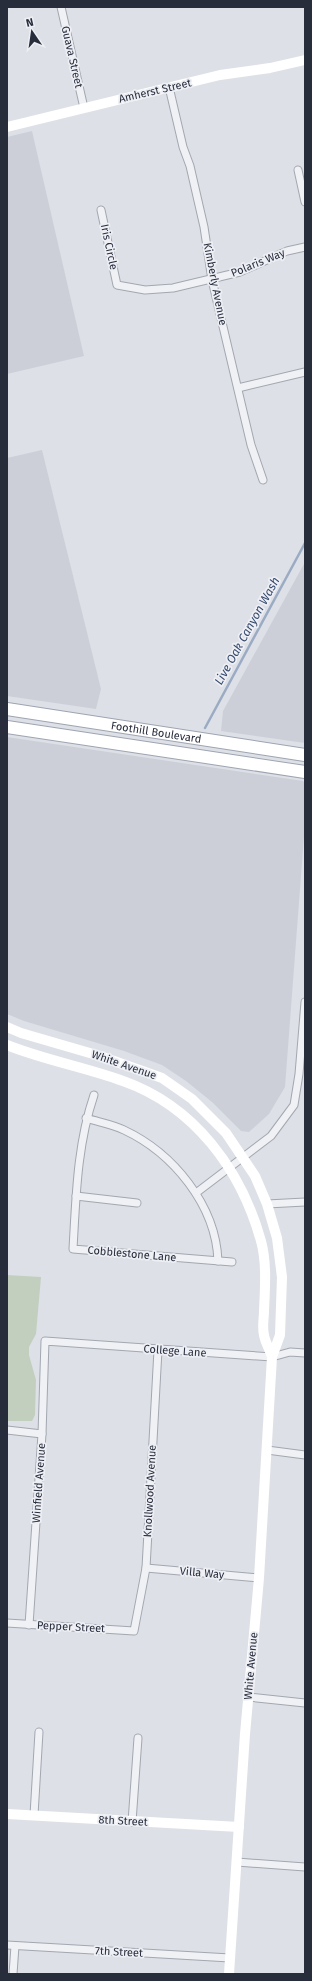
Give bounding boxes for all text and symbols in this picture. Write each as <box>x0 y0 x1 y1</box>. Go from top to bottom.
north arrow <box>12 12 52 52</box>
text: N <box>25 16 35 30</box>
street label: Guava Street <box>59 25 85 89</box>
street label: Amherst Street <box>117 76 193 106</box>
street label: Iris Circle <box>98 223 120 271</box>
street label: Kimberly Avenue <box>201 242 229 326</box>
street label: Polaris Way <box>229 246 287 280</box>
water label: Live Oak Canyon Wash <box>212 575 282 687</box>
street label: Foothill Boulevard <box>110 719 202 745</box>
street label: White Avenue <box>90 1048 158 1082</box>
street label: Cobblestone Lane <box>87 1244 177 1264</box>
street label: College Lane <box>143 1342 207 1360</box>
street label: Winfield Avenue <box>30 1443 48 1523</box>
street label: Knollwood Avenue <box>141 1444 159 1538</box>
street label: Villa Way <box>179 1565 225 1581</box>
street label: Pepper Street <box>37 1619 105 1635</box>
street label: White Avenue <box>242 1632 260 1700</box>
street label: 8th Street <box>98 1813 148 1829</box>
street label: 7th Street <box>95 1944 143 1960</box>

